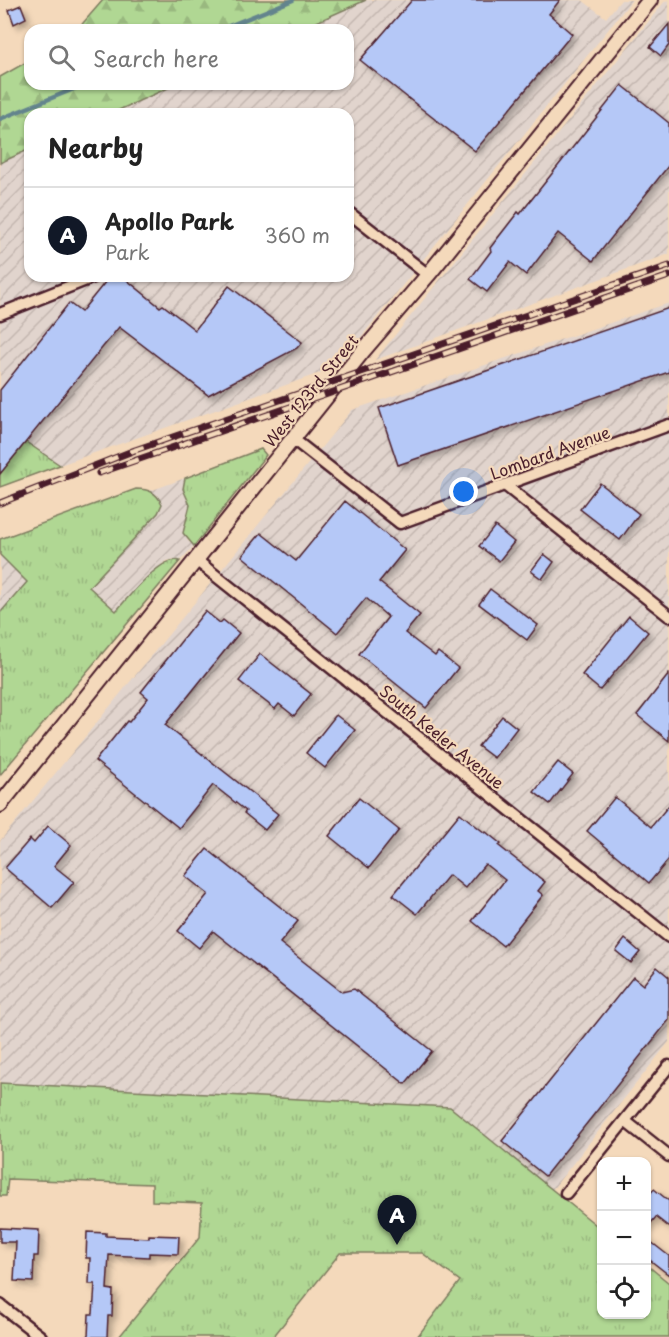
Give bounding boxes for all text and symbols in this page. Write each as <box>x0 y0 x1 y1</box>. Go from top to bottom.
search box <box>24 24 354 90</box>
icon: search <box>45 41 78 74</box>
text: Search here <box>93 41 219 74</box>
text: Nearby <box>48 128 143 167</box>
text: Apollo Park <box>105 204 234 237</box>
text: A <box>60 220 75 250</box>
text: 360 m <box>264 220 330 250</box>
text: Park <box>105 237 150 267</box>
street label: West 123rd Street <box>257 328 364 452</box>
street label: Lombard Avenue <box>486 419 613 485</box>
your location <box>449 477 478 506</box>
street label: South Keeler Avenue <box>375 678 510 794</box>
map controls <box>597 1157 651 1319</box>
button: + <box>597 1157 651 1211</box>
pin: A <box>378 1196 416 1245</box>
button: − <box>597 1211 651 1265</box>
button: locate <box>597 1265 651 1319</box>

